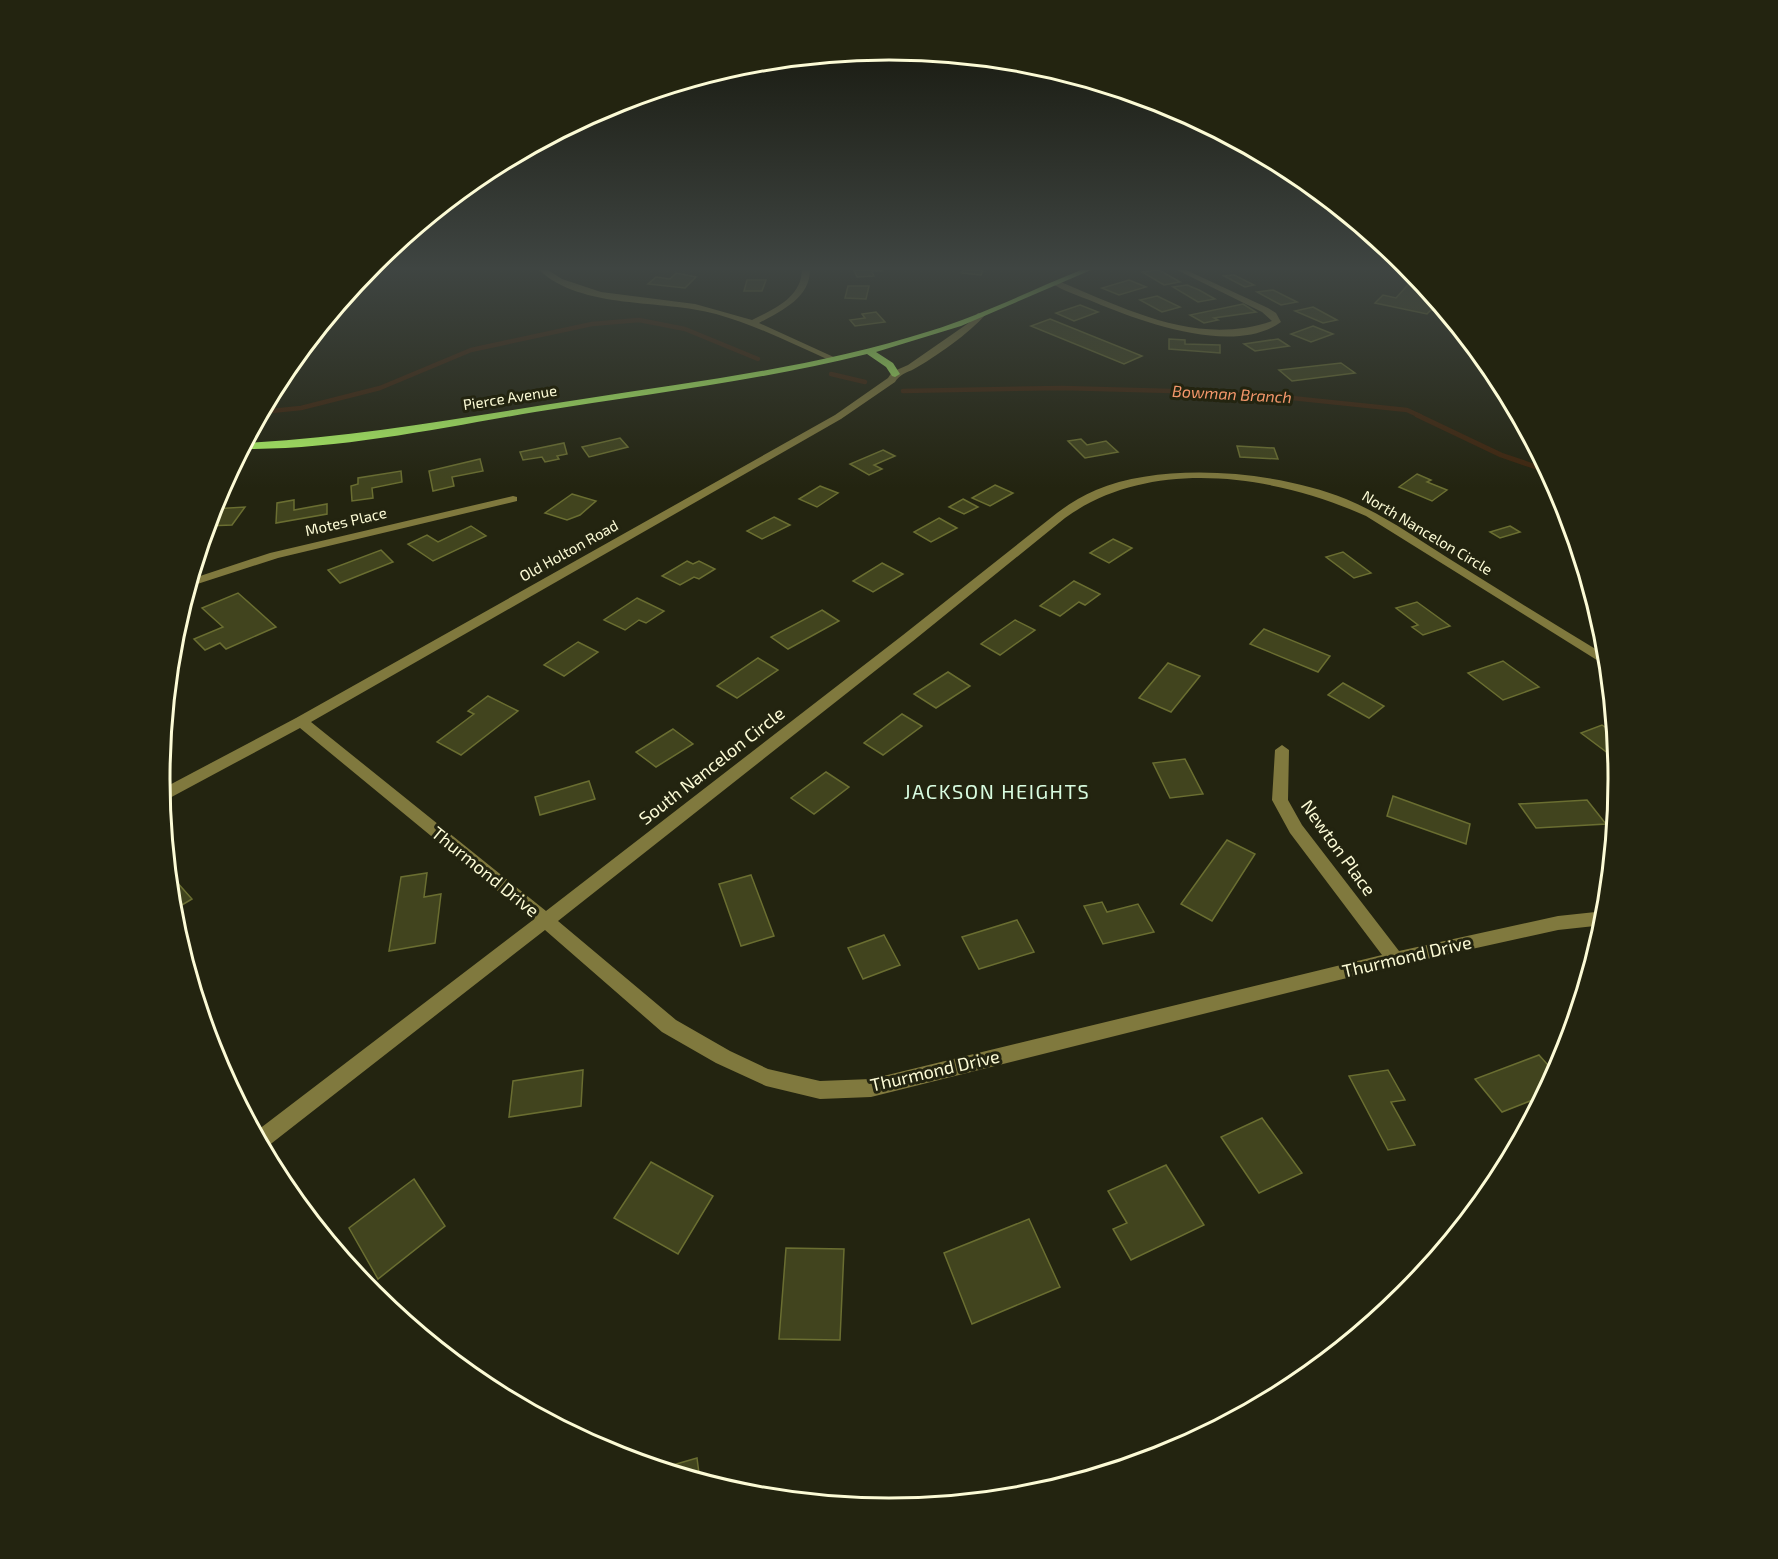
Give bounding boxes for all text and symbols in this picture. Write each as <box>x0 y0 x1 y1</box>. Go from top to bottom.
street label: Pierce Avenue <box>462 381 558 413</box>
water label: Bowman Branch <box>1172 381 1292 406</box>
street label: North Nancelon Circle <box>1359 486 1496 578</box>
street label: Motes Place <box>303 503 388 539</box>
street label: Old Holton Road <box>516 516 621 585</box>
street label: South Nancelon Circle <box>634 701 789 829</box>
district label: JACKSON HEIGHTS <box>904 779 1090 803</box>
street label: Newton Place <box>1297 795 1381 900</box>
street label: Thurmond Drive <box>427 821 544 921</box>
street label: Thurmond Drive <box>1340 930 1474 982</box>
street label: Thurmond Drive <box>868 1044 1002 1096</box>

